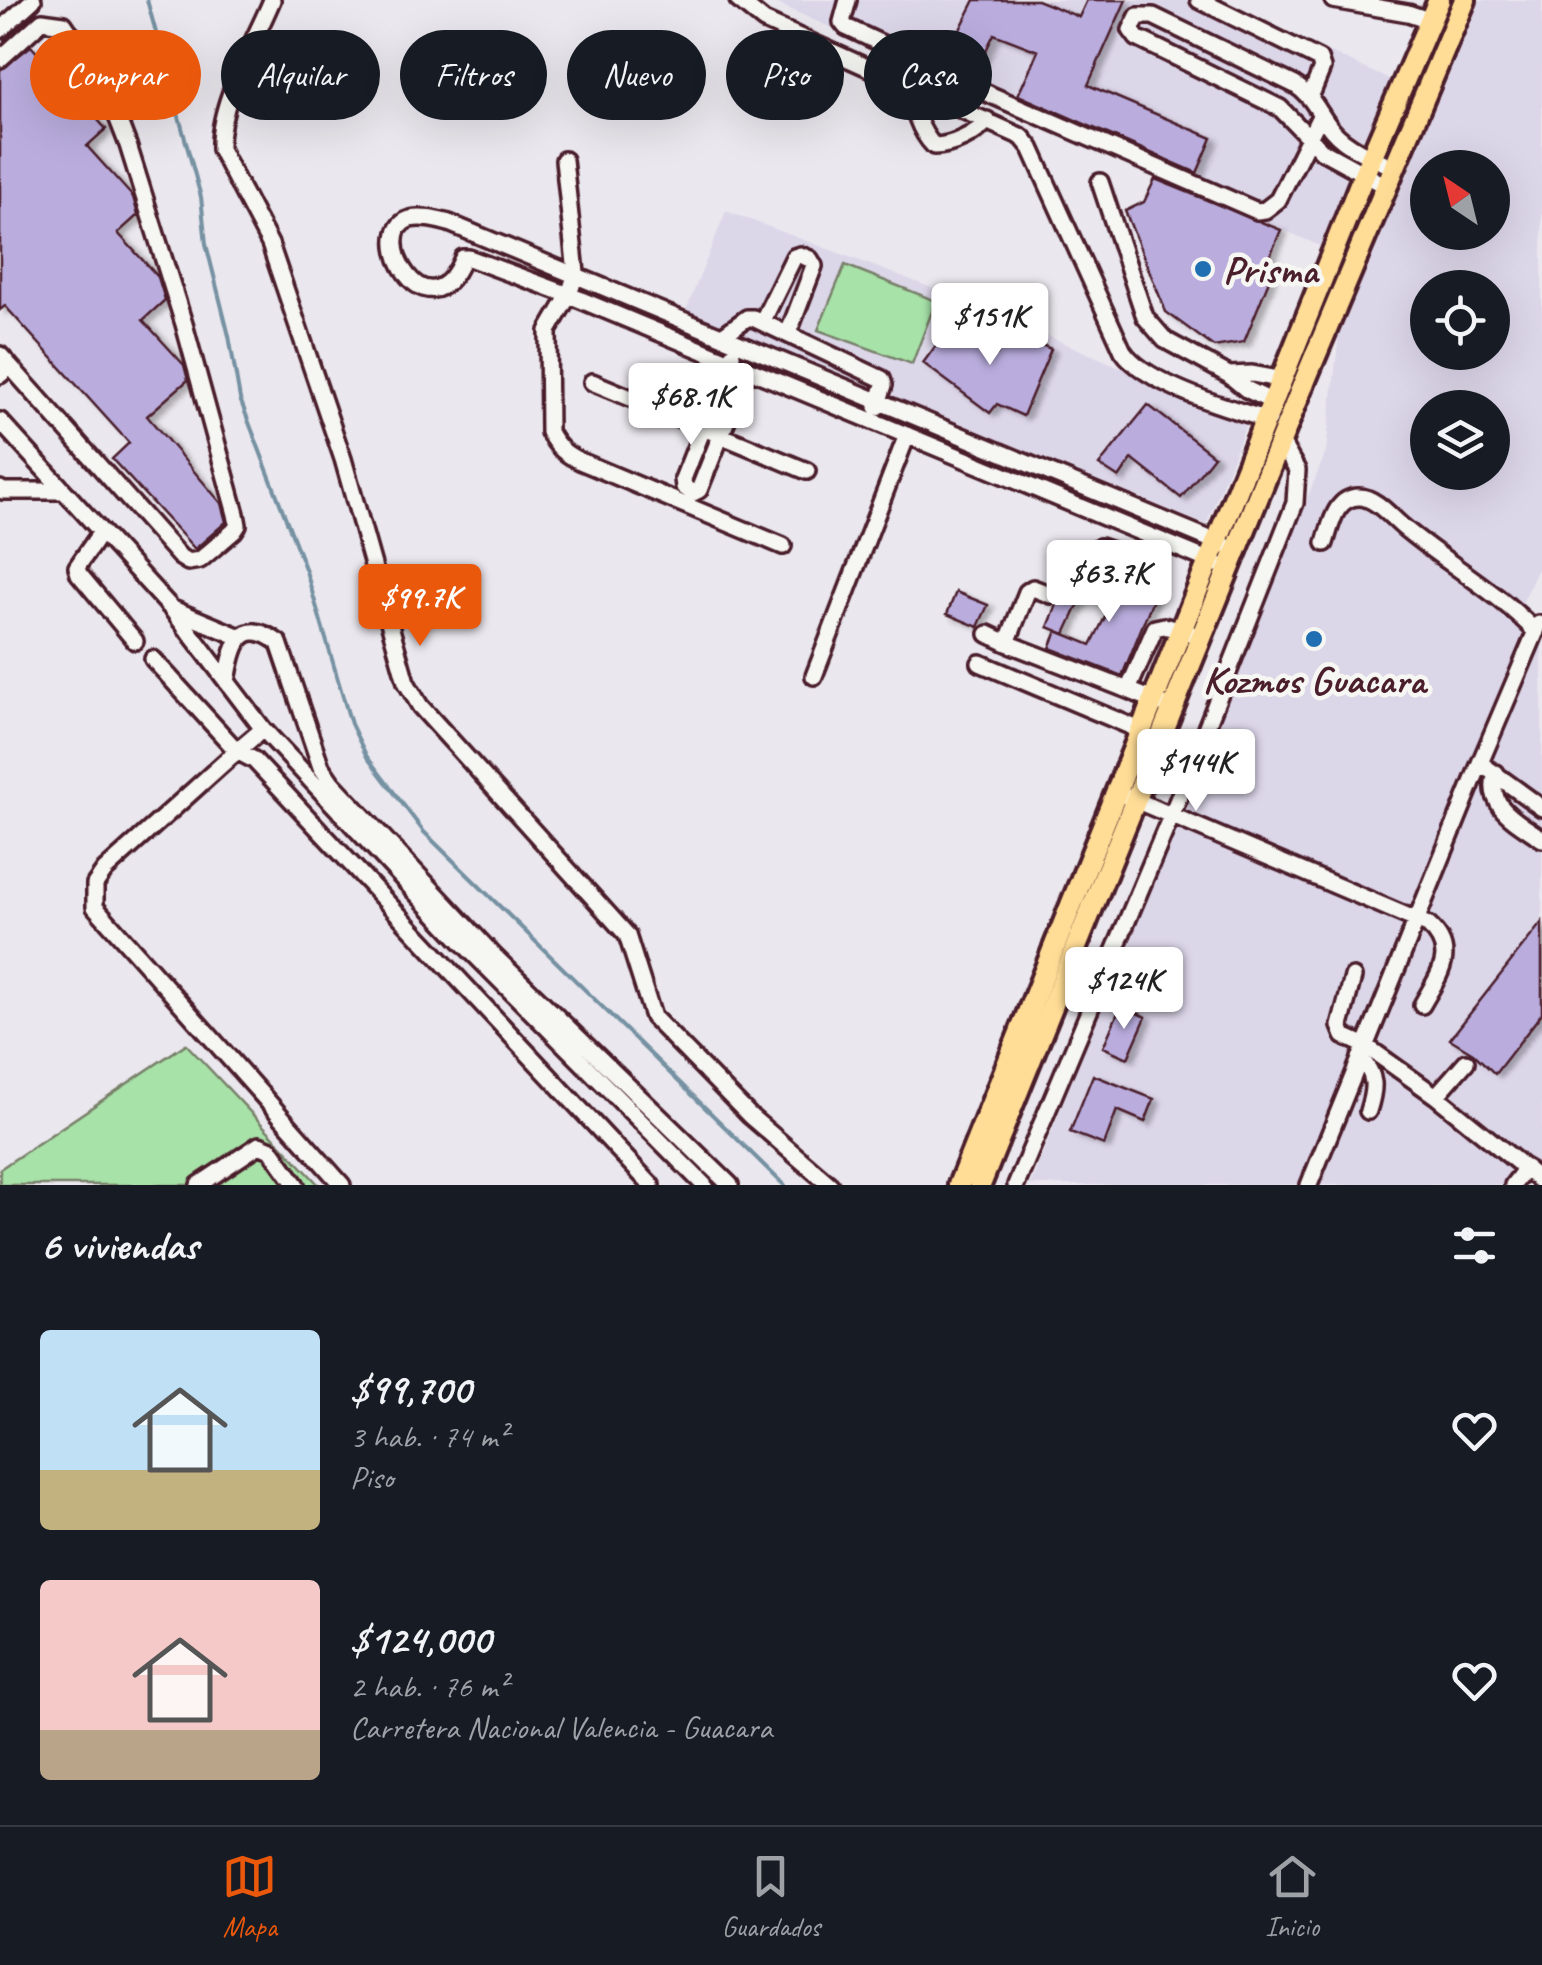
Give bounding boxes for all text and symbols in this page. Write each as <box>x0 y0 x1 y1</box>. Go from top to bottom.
chip: Comprar <box>30 30 201 120</box>
chip: Alquilar <box>221 30 380 120</box>
chip: Filtros <box>400 30 547 120</box>
chip: Nuevo <box>567 30 706 120</box>
chip: Piso <box>726 30 844 120</box>
chip: Casa <box>864 30 992 120</box>
north arrow <box>1410 150 1510 250</box>
map controls <box>1410 150 1510 490</box>
place label: Prisma <box>1223 245 1320 295</box>
marker: Prisma <box>1192 258 1214 280</box>
button: locate <box>1410 270 1510 370</box>
pin: $151K <box>920 283 1060 368</box>
text: $151K <box>953 295 1027 336</box>
pin: $68.1K <box>610 363 772 448</box>
text: $68.1K <box>651 375 731 416</box>
button: layers <box>1410 390 1510 490</box>
pin: $63.7K <box>1028 540 1190 625</box>
text: $63.7K <box>1069 552 1149 593</box>
pin: $99.7K <box>339 564 501 649</box>
text: $99.7K <box>380 576 460 617</box>
marker: Kozmos Guacara <box>1303 628 1325 650</box>
place label: Kozmos Guacara <box>1203 655 1429 705</box>
pin: $144K <box>1126 729 1266 814</box>
text: $144K <box>1159 741 1233 782</box>
pin: $124K <box>1054 947 1194 1032</box>
text: $124K <box>1087 959 1161 1000</box>
icon: filters <box>1447 1218 1502 1273</box>
text: 6 viviendas <box>40 1219 198 1272</box>
text: $99,700 <box>350 1363 471 1416</box>
icon: home <box>120 1370 240 1490</box>
icon: heart <box>1447 1403 1502 1458</box>
text: 3 hab. · 74 m² <box>350 1416 507 1457</box>
text: Piso <box>350 1457 393 1498</box>
text: $124,000 <box>350 1613 491 1666</box>
icon: home <box>120 1620 240 1740</box>
icon: heart <box>1447 1653 1502 1708</box>
text: 2 hab. · 76 m² <box>350 1666 507 1707</box>
text: Carretera Nacional Valencia - Guacara <box>350 1707 772 1748</box>
tab: Mapa <box>222 1849 277 1944</box>
tab: Guardados <box>722 1849 820 1944</box>
tab: Inicio <box>1265 1849 1320 1944</box>

